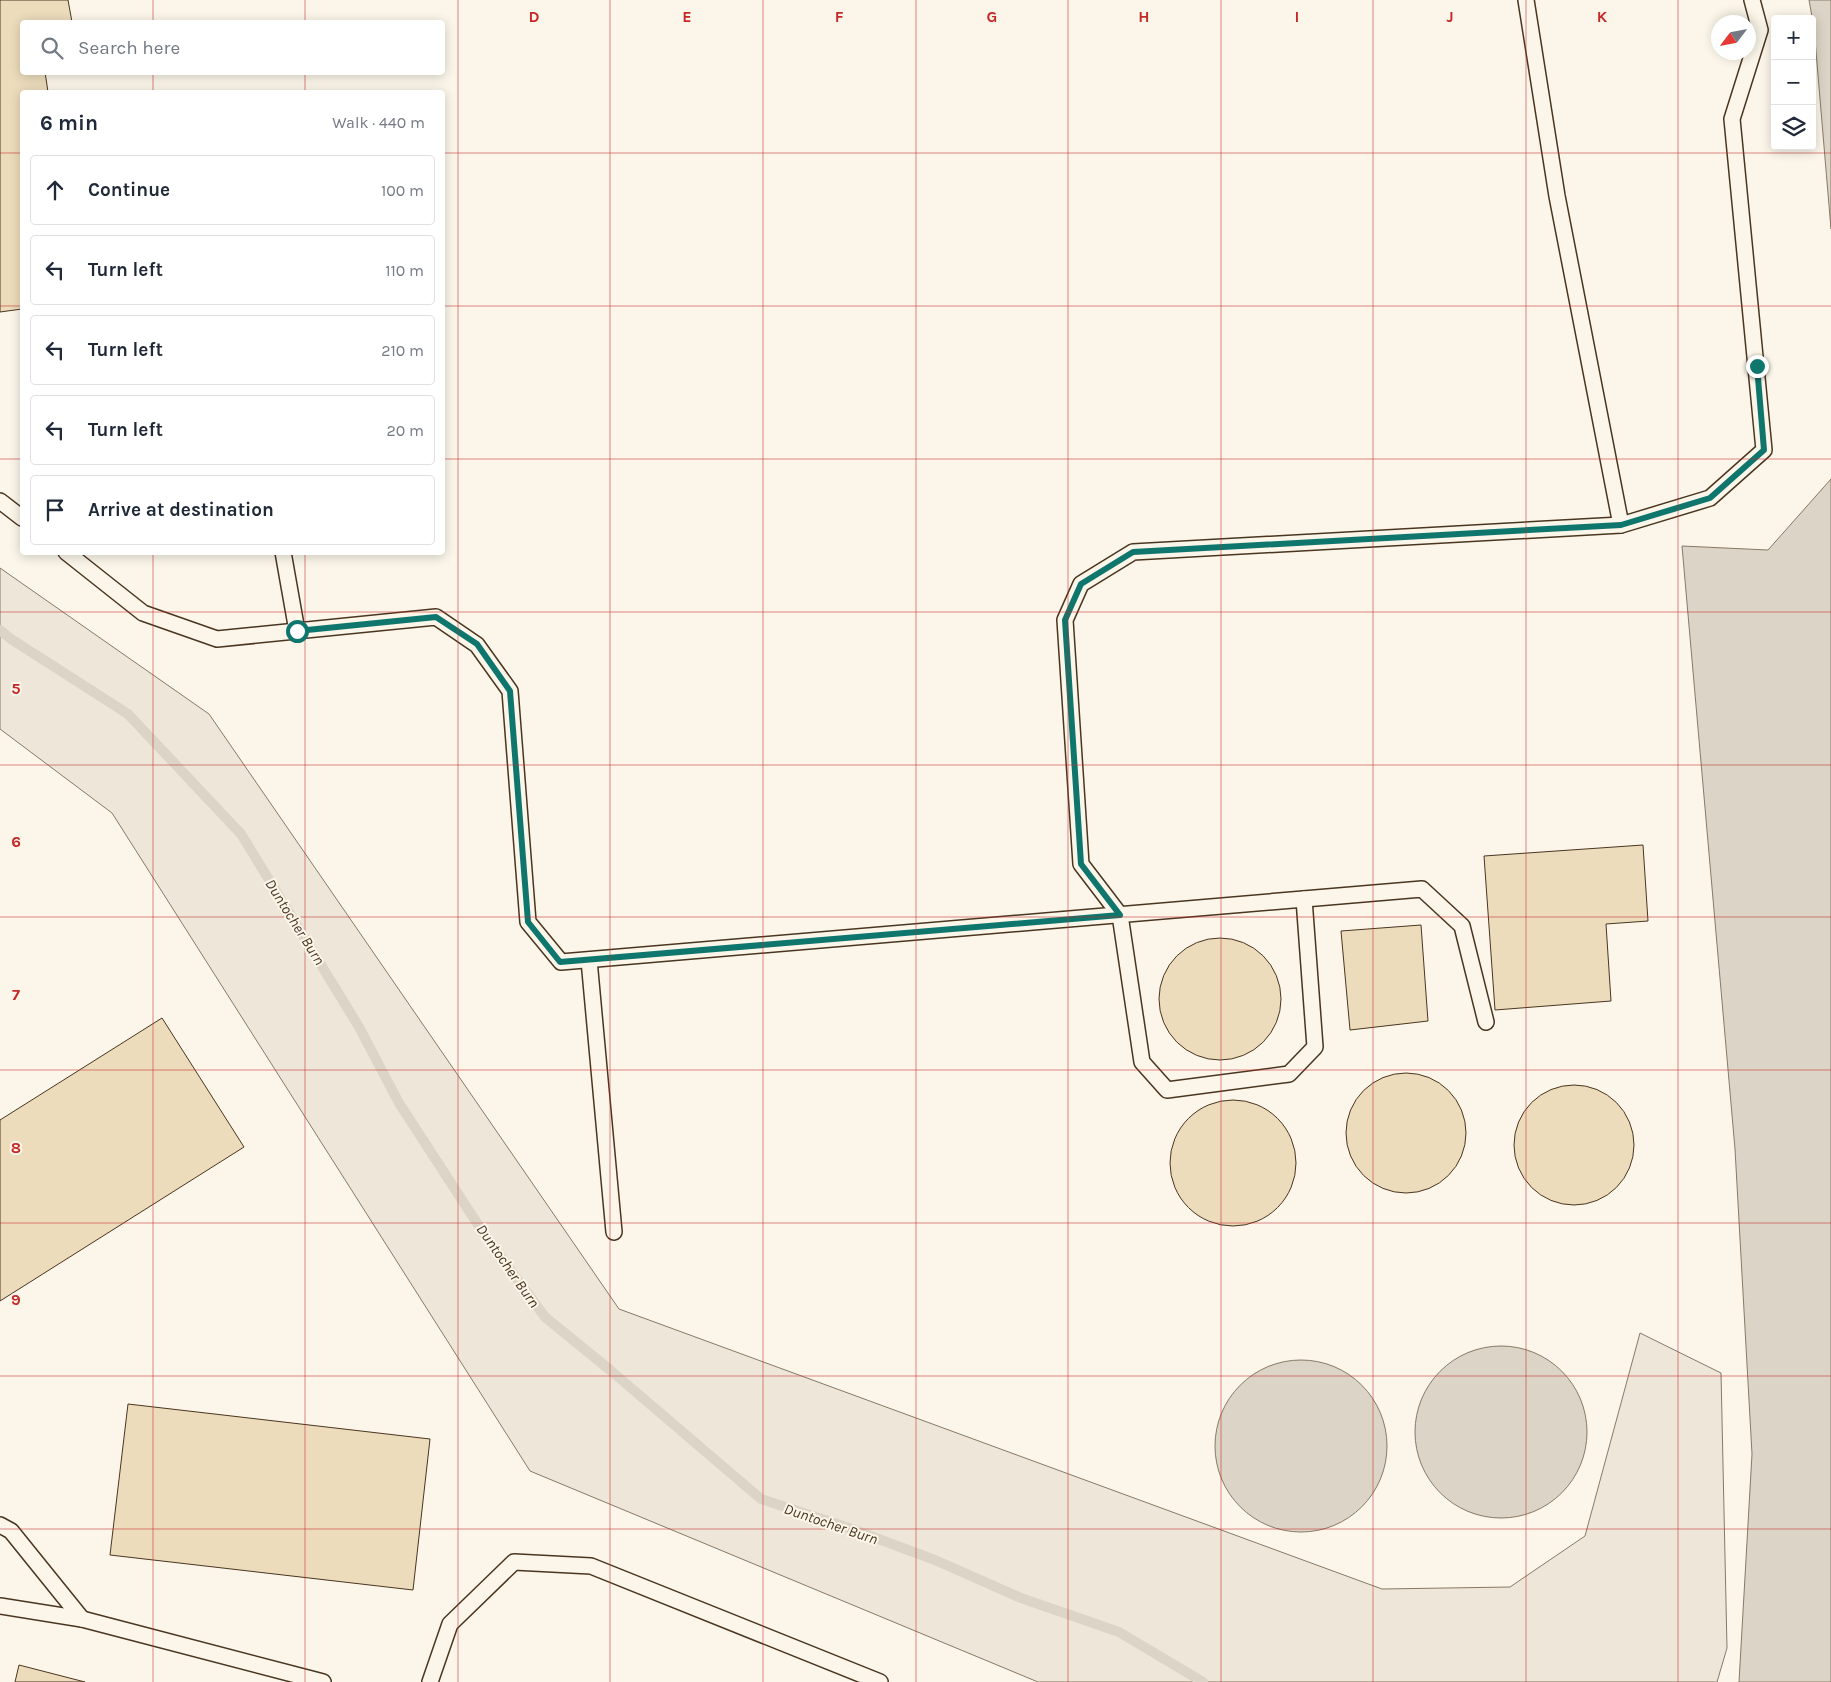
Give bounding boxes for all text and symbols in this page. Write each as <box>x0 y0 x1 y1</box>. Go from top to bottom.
text: D <box>529 7 540 26</box>
text: E <box>682 7 692 26</box>
text: F <box>835 7 844 26</box>
text: G <box>987 7 997 26</box>
text: H <box>1138 7 1150 26</box>
text: I <box>1295 7 1299 26</box>
text: J <box>1446 7 1454 26</box>
text: K <box>1597 7 1608 26</box>
north arrow <box>1711 15 1756 60</box>
map controls <box>1771 15 1816 150</box>
button: + <box>1771 15 1816 60</box>
search box <box>20 20 445 75</box>
icon: search <box>38 34 66 62</box>
text: Search here <box>78 37 180 59</box>
button: − <box>1771 60 1816 105</box>
button: layers <box>1771 105 1816 150</box>
text: 6 min <box>40 111 98 135</box>
text: Walk · 440 m <box>332 113 425 132</box>
icon: ahead <box>41 176 69 204</box>
text: Continue <box>88 179 170 201</box>
text: 100 m <box>381 181 424 200</box>
icon: left <box>41 256 69 284</box>
text: Turn left <box>88 259 163 281</box>
text: 110 m <box>385 261 424 280</box>
icon: left <box>41 336 69 364</box>
text: Turn left <box>88 339 163 361</box>
text: 210 m <box>381 341 424 360</box>
route end <box>1746 355 1769 378</box>
icon: left <box>41 416 69 444</box>
text: Turn left <box>88 419 163 441</box>
text: 20 m <box>386 421 424 440</box>
icon: arrive <box>41 496 69 524</box>
text: Arrive at destination <box>88 499 274 521</box>
route start <box>286 620 309 643</box>
text: 5 <box>11 679 21 698</box>
text: 6 <box>11 832 21 851</box>
water label: Duntocher Burn <box>261 876 329 968</box>
text: 7 <box>12 985 20 1004</box>
text: 8 <box>11 1138 21 1157</box>
water label: Duntocher Burn <box>473 1221 543 1311</box>
text: 9 <box>11 1290 21 1309</box>
water label: Duntocher Burn <box>782 1500 880 1548</box>

